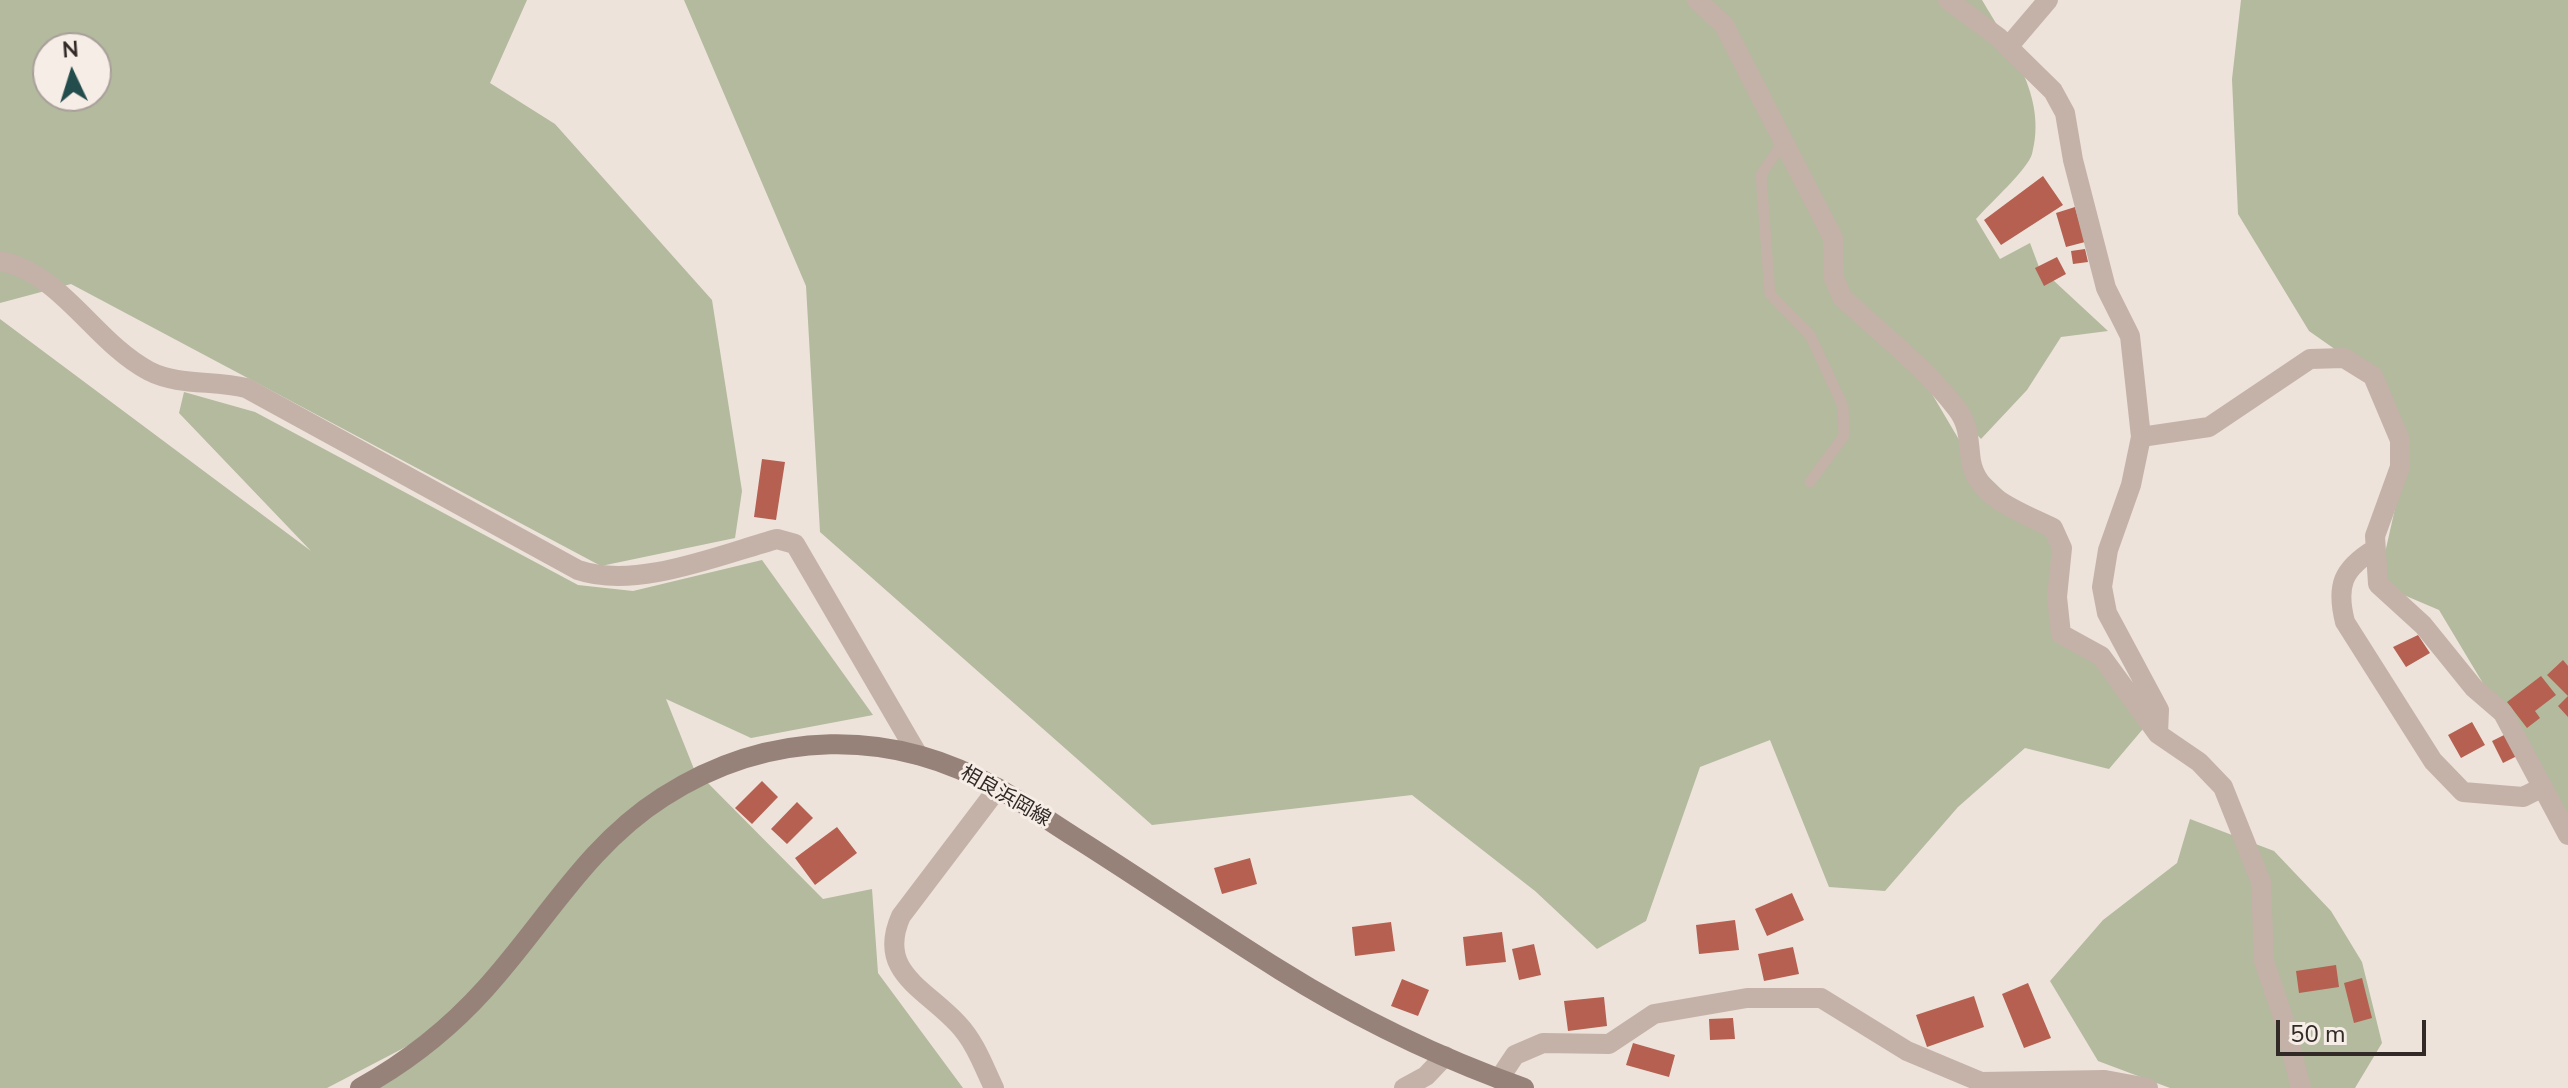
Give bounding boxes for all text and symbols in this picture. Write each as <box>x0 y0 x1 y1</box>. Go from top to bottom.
north arrow <box>32 32 112 112</box>
text: N <box>61 35 80 66</box>
street label: 相良浜岡線 <box>956 762 1054 832</box>
scale bar <box>2280 1004 2430 1054</box>
text: 50 m <box>2290 1018 2346 1050</box>

